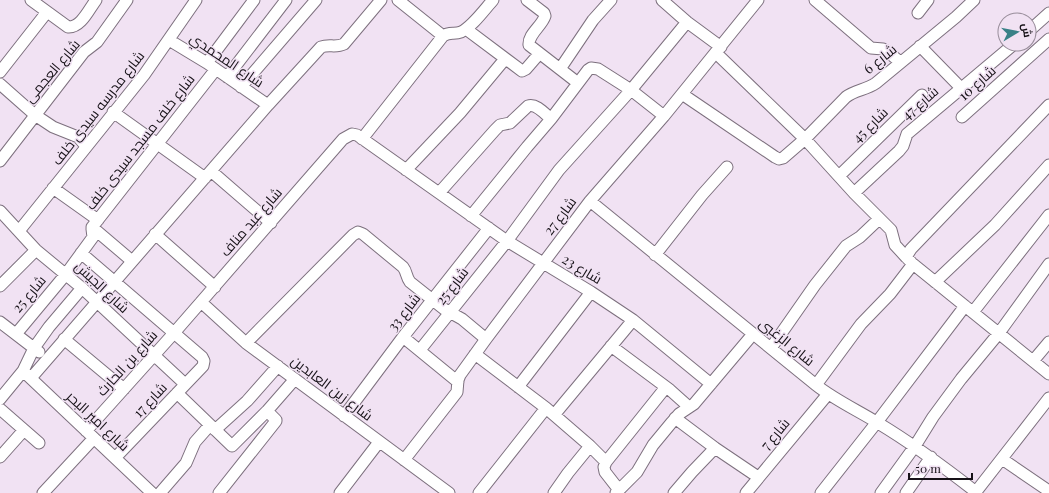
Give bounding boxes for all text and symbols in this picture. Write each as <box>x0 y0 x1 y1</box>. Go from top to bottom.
north arrow <box>997 12 1037 52</box>
text: ش <box>1019 22 1036 38</box>
street label: شارع المحمدي <box>185 28 268 94</box>
street label: شارع العجمى <box>19 35 84 106</box>
street label: شارع 6 <box>859 39 900 78</box>
street label: شارع مدرسه سيدى خلف <box>47 47 148 169</box>
street label: شارع 10 <box>954 61 999 104</box>
street label: شارع خلف مسجد سيدى خلف <box>81 70 199 214</box>
street label: شارع 47 <box>897 81 942 124</box>
street label: شارع 45 <box>848 103 892 147</box>
street label: شارع عبد مناف <box>215 183 286 260</box>
street label: شارع 27 <box>539 193 580 239</box>
street label: شارع 23 <box>559 249 606 288</box>
street label: شارع الجيش <box>71 256 134 317</box>
street label: شارع 25 <box>431 263 472 309</box>
street label: شارع 25 <box>7 271 50 316</box>
street label: شارع 33 <box>383 289 424 335</box>
street label: شارع الزغبى <box>756 313 819 370</box>
street label: شارع بن الحارث <box>92 326 161 400</box>
street label: شارع زين العابدين <box>288 351 377 425</box>
street label: شارع 17 <box>129 378 171 421</box>
street label: شارع امير البحر <box>62 386 134 455</box>
street label: شارع 7 <box>756 414 794 454</box>
scale bar <box>909 455 972 481</box>
text: 50 m <box>915 460 941 476</box>

